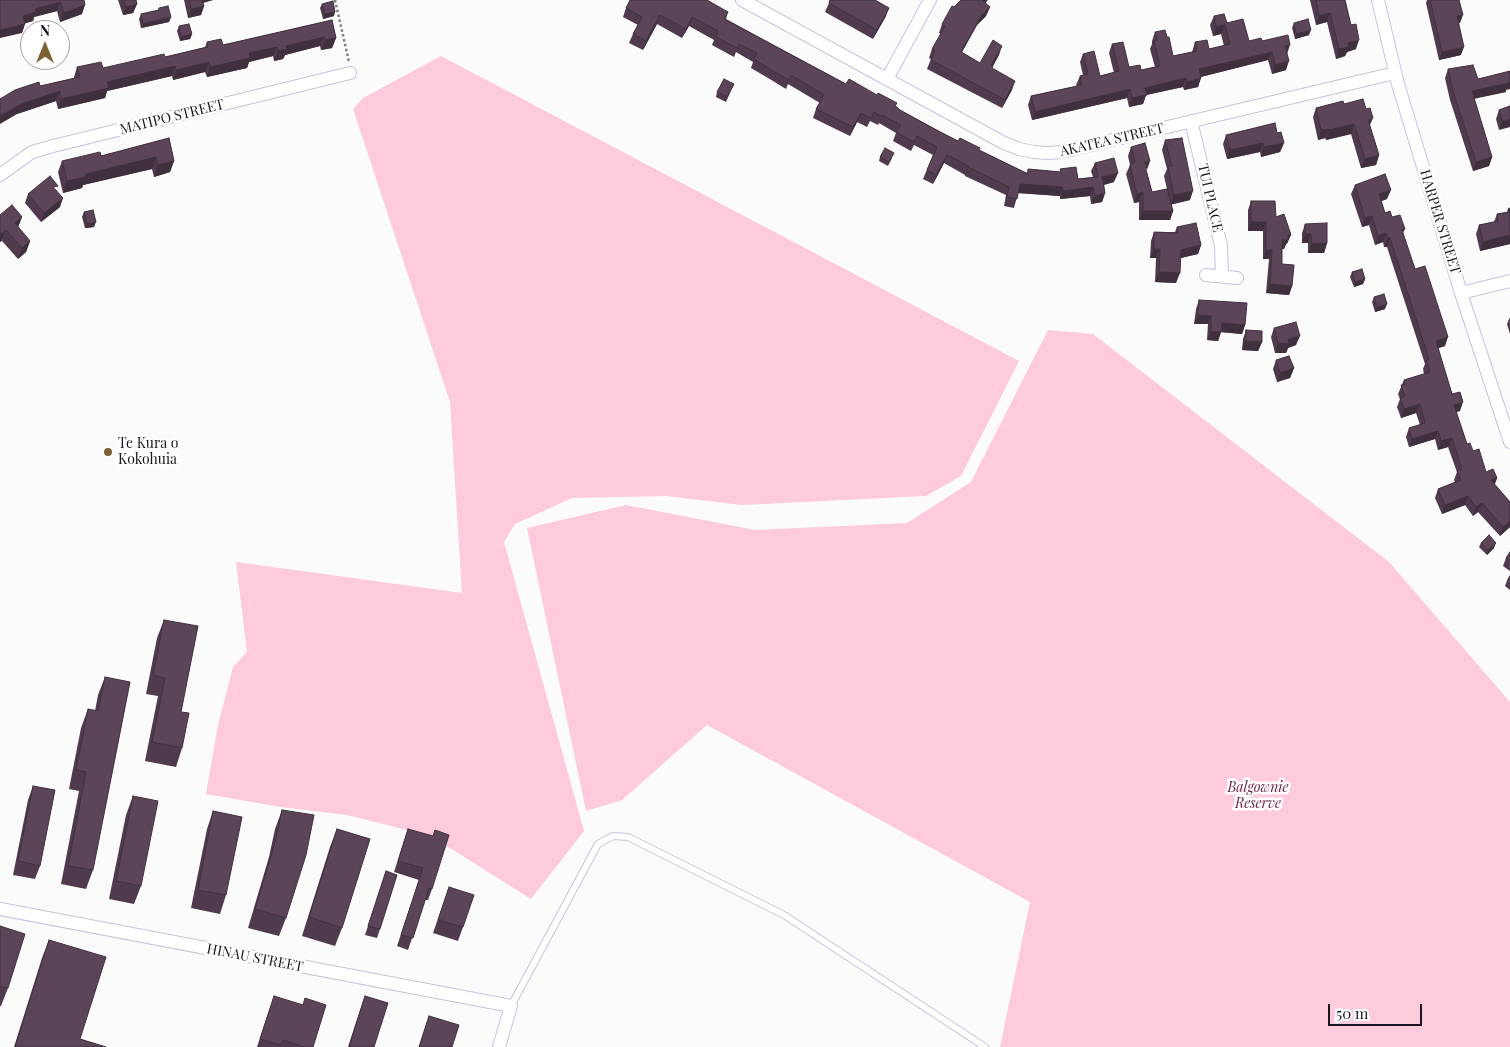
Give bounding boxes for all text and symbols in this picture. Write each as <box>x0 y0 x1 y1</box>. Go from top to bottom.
north arrow <box>20 20 70 70</box>
text: N <box>40 21 50 40</box>
street label: MATIPO STREET <box>118 96 226 138</box>
street label: AKATEA STREET <box>1058 120 1166 160</box>
street label: TUI PLACE <box>1194 162 1226 234</box>
street label: HARPER STREET <box>1416 168 1464 276</box>
place label: Te Kura o Kokohuia <box>118 436 178 468</box>
marker: Te Kura o Kokohuia <box>102 446 114 458</box>
park label: Balgownie Reserve <box>1227 780 1289 812</box>
street label: HINAU STREET <box>205 940 305 976</box>
scale bar <box>1330 994 1424 1026</box>
text: 50 m <box>1336 1003 1368 1023</box>

